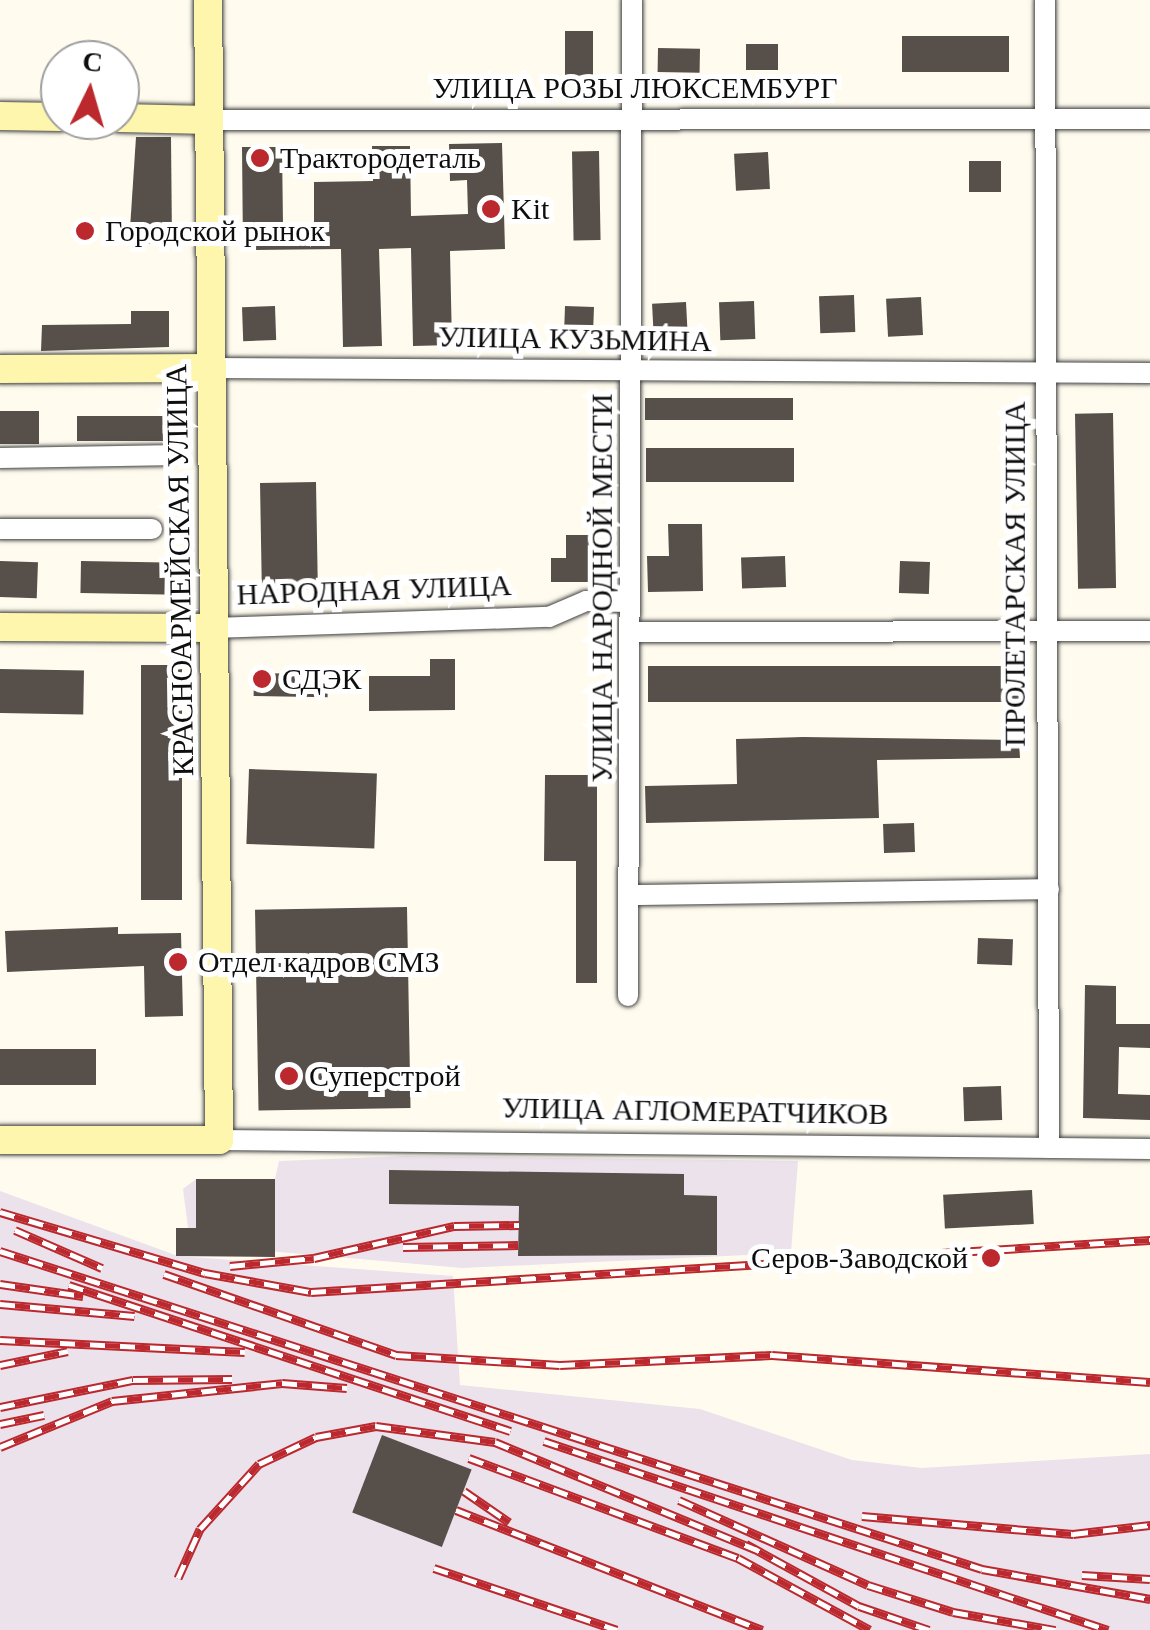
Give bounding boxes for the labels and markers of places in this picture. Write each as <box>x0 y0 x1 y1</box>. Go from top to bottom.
place label: Трактородеталь <box>280 140 481 176</box>
marker: Трактородеталь <box>249 147 271 169</box>
place label: Kit <box>511 191 549 227</box>
marker: Kit <box>480 198 502 220</box>
place label: Городской рынок <box>105 213 325 249</box>
marker: Городской рынок <box>74 220 96 242</box>
place label: СДЭК <box>282 661 362 697</box>
marker: СДЭК <box>251 668 273 690</box>
place label: Отдел кадров СМЗ <box>198 944 440 980</box>
marker: Отдел кадров СМЗ <box>167 951 189 973</box>
place label: Суперстрой <box>309 1058 460 1094</box>
marker: Суперстрой <box>278 1065 300 1087</box>
place label: Серов-Заводской <box>751 1240 968 1276</box>
marker: Серов-Заводской <box>978 1245 1004 1271</box>

